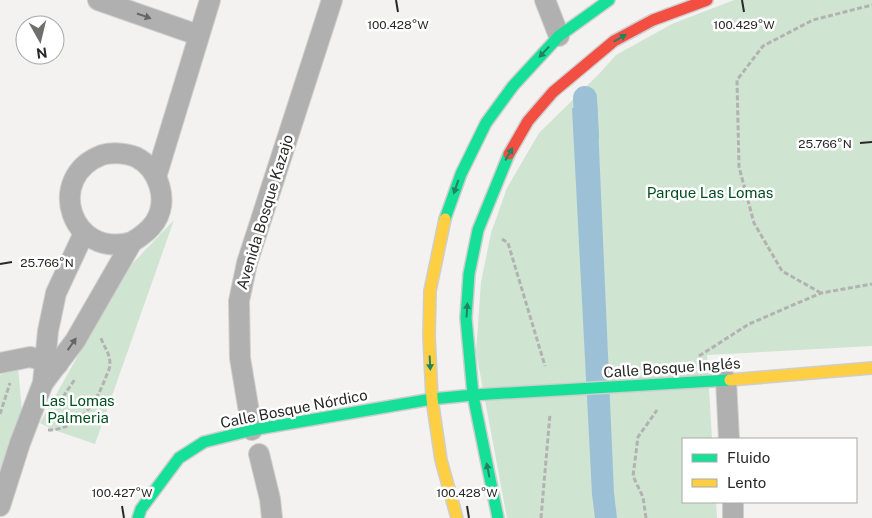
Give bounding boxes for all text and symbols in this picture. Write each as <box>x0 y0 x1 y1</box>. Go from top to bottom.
one-way arrow <box>137 12 152 20</box>
north arrow <box>15 15 65 65</box>
text: 100.428°W <box>367 18 429 32</box>
text: 100.429°W <box>713 18 775 32</box>
one-way arrow <box>613 34 627 42</box>
text: N <box>35 44 48 62</box>
one-way arrow <box>538 46 550 58</box>
street label: Avenida Bosque Kazajo <box>233 132 296 291</box>
text: 25.766°N <box>798 137 852 151</box>
one-way arrow <box>505 148 514 161</box>
one-way arrow <box>452 180 460 195</box>
park label: Parque Las Lomas <box>647 184 773 201</box>
text: 25.766°N <box>20 256 74 270</box>
one-way arrow <box>463 301 471 317</box>
one-way arrow <box>67 337 77 351</box>
street label: Calle Bosque Inglés <box>603 354 741 381</box>
one-way arrow <box>427 356 435 372</box>
street label: Calle Bosque Nórdico <box>219 386 369 431</box>
park label: Las Lomas Palmeria <box>41 392 115 426</box>
legend <box>682 438 857 503</box>
text: Fluido <box>727 449 770 466</box>
one-way arrow <box>483 462 491 478</box>
text: Lento <box>727 474 766 491</box>
text: 100.427°W <box>91 486 153 500</box>
text: 100.428°W <box>436 486 498 500</box>

